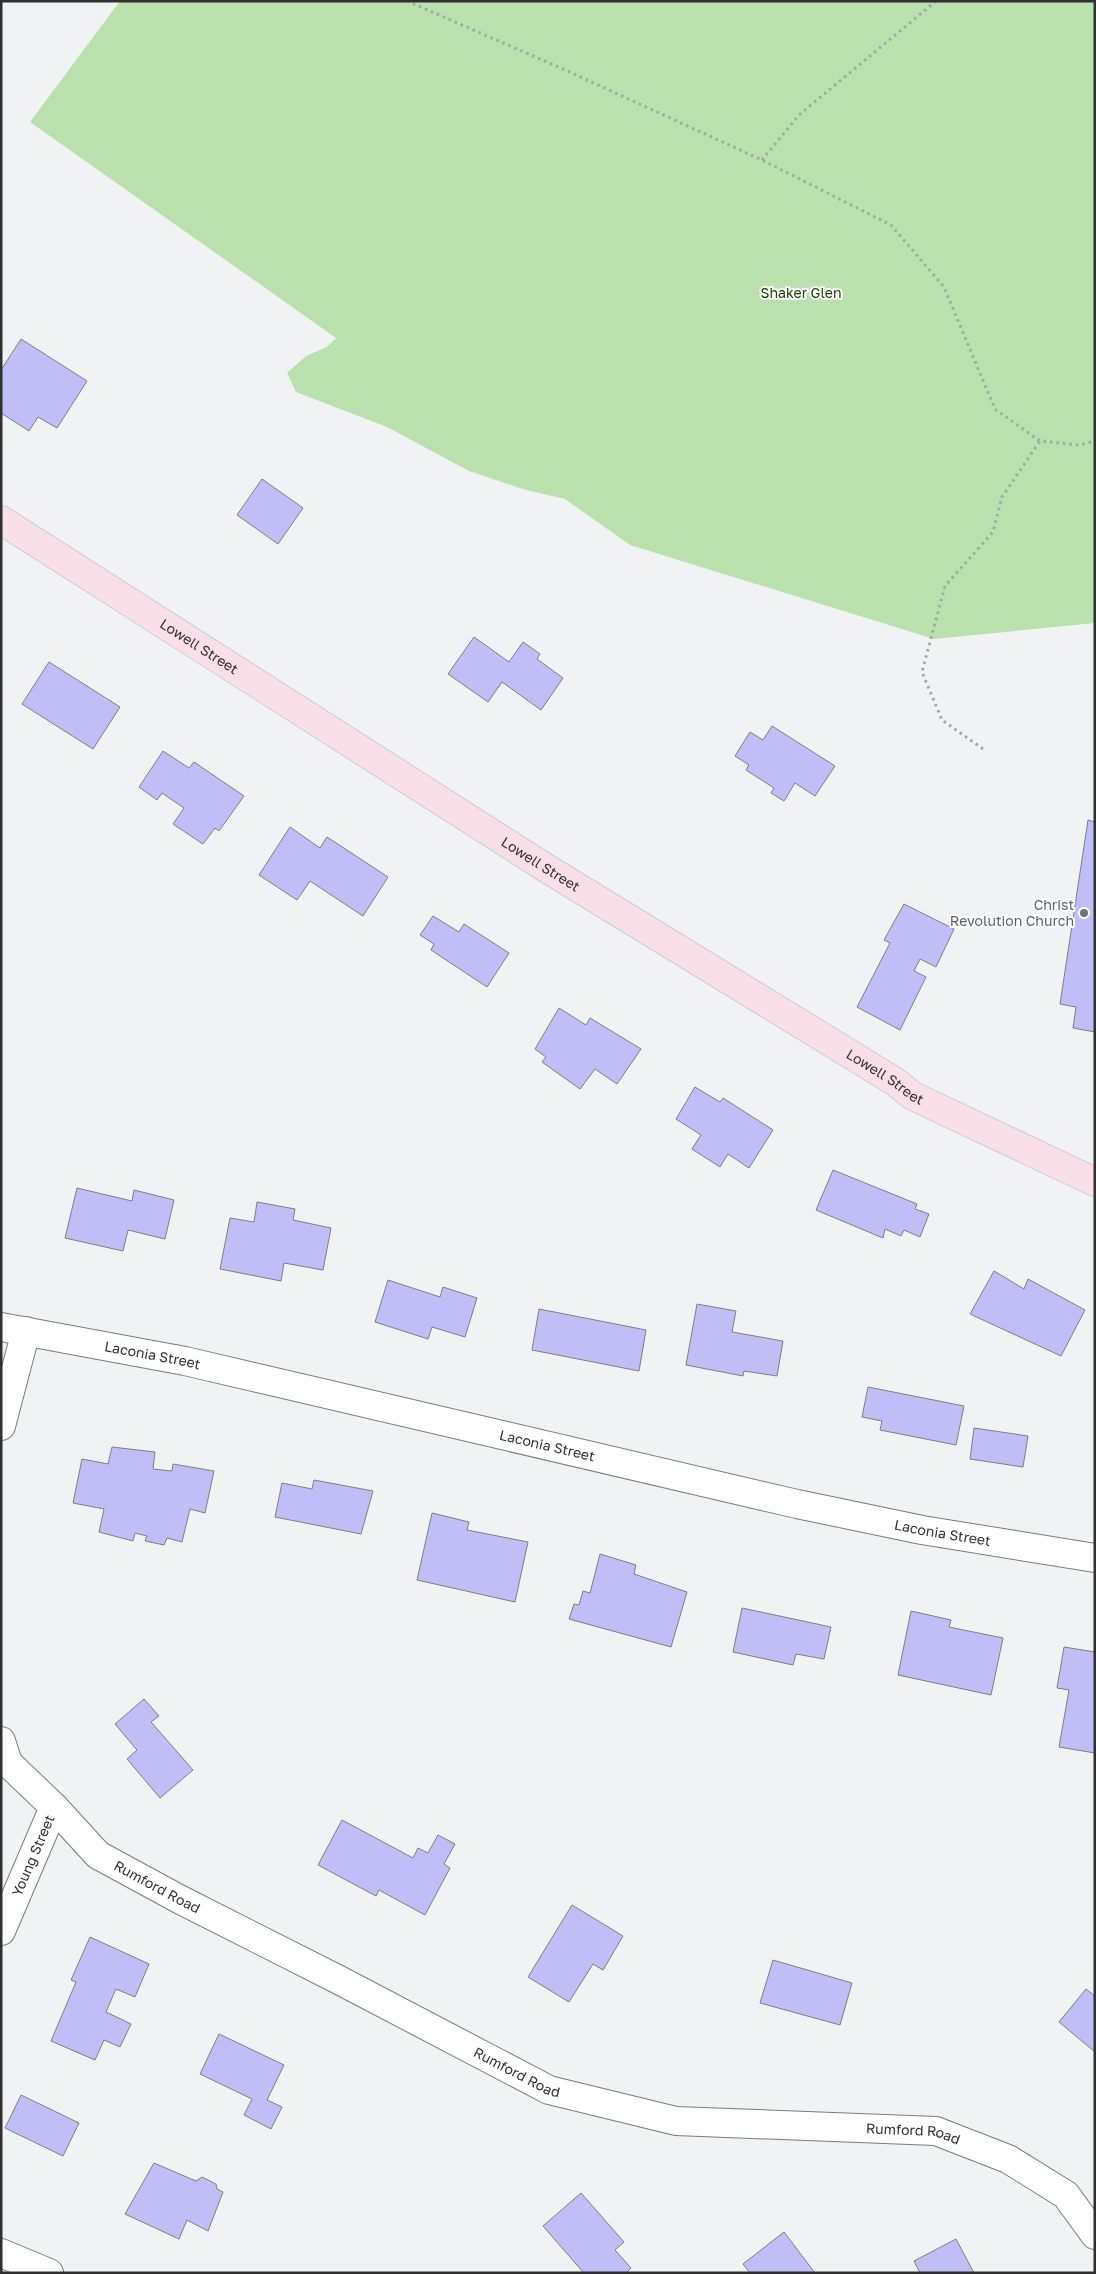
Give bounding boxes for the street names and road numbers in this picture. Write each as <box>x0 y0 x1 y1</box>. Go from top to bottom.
street label: Lowell Street <box>157 615 242 677</box>
street label: Lowell Street <box>498 833 583 895</box>
street label: Lowell Street <box>843 1045 927 1108</box>
street label: Laconia Street <box>103 1337 202 1372</box>
street label: Laconia Street <box>498 1426 597 1464</box>
street label: Laconia Street <box>893 1515 992 1549</box>
street label: Young Street <box>8 1812 58 1899</box>
street label: Rumford Road <box>111 1856 203 1916</box>
street label: Rumford Road <box>471 2043 562 2100</box>
street label: Rumford Road <box>866 2119 963 2148</box>

